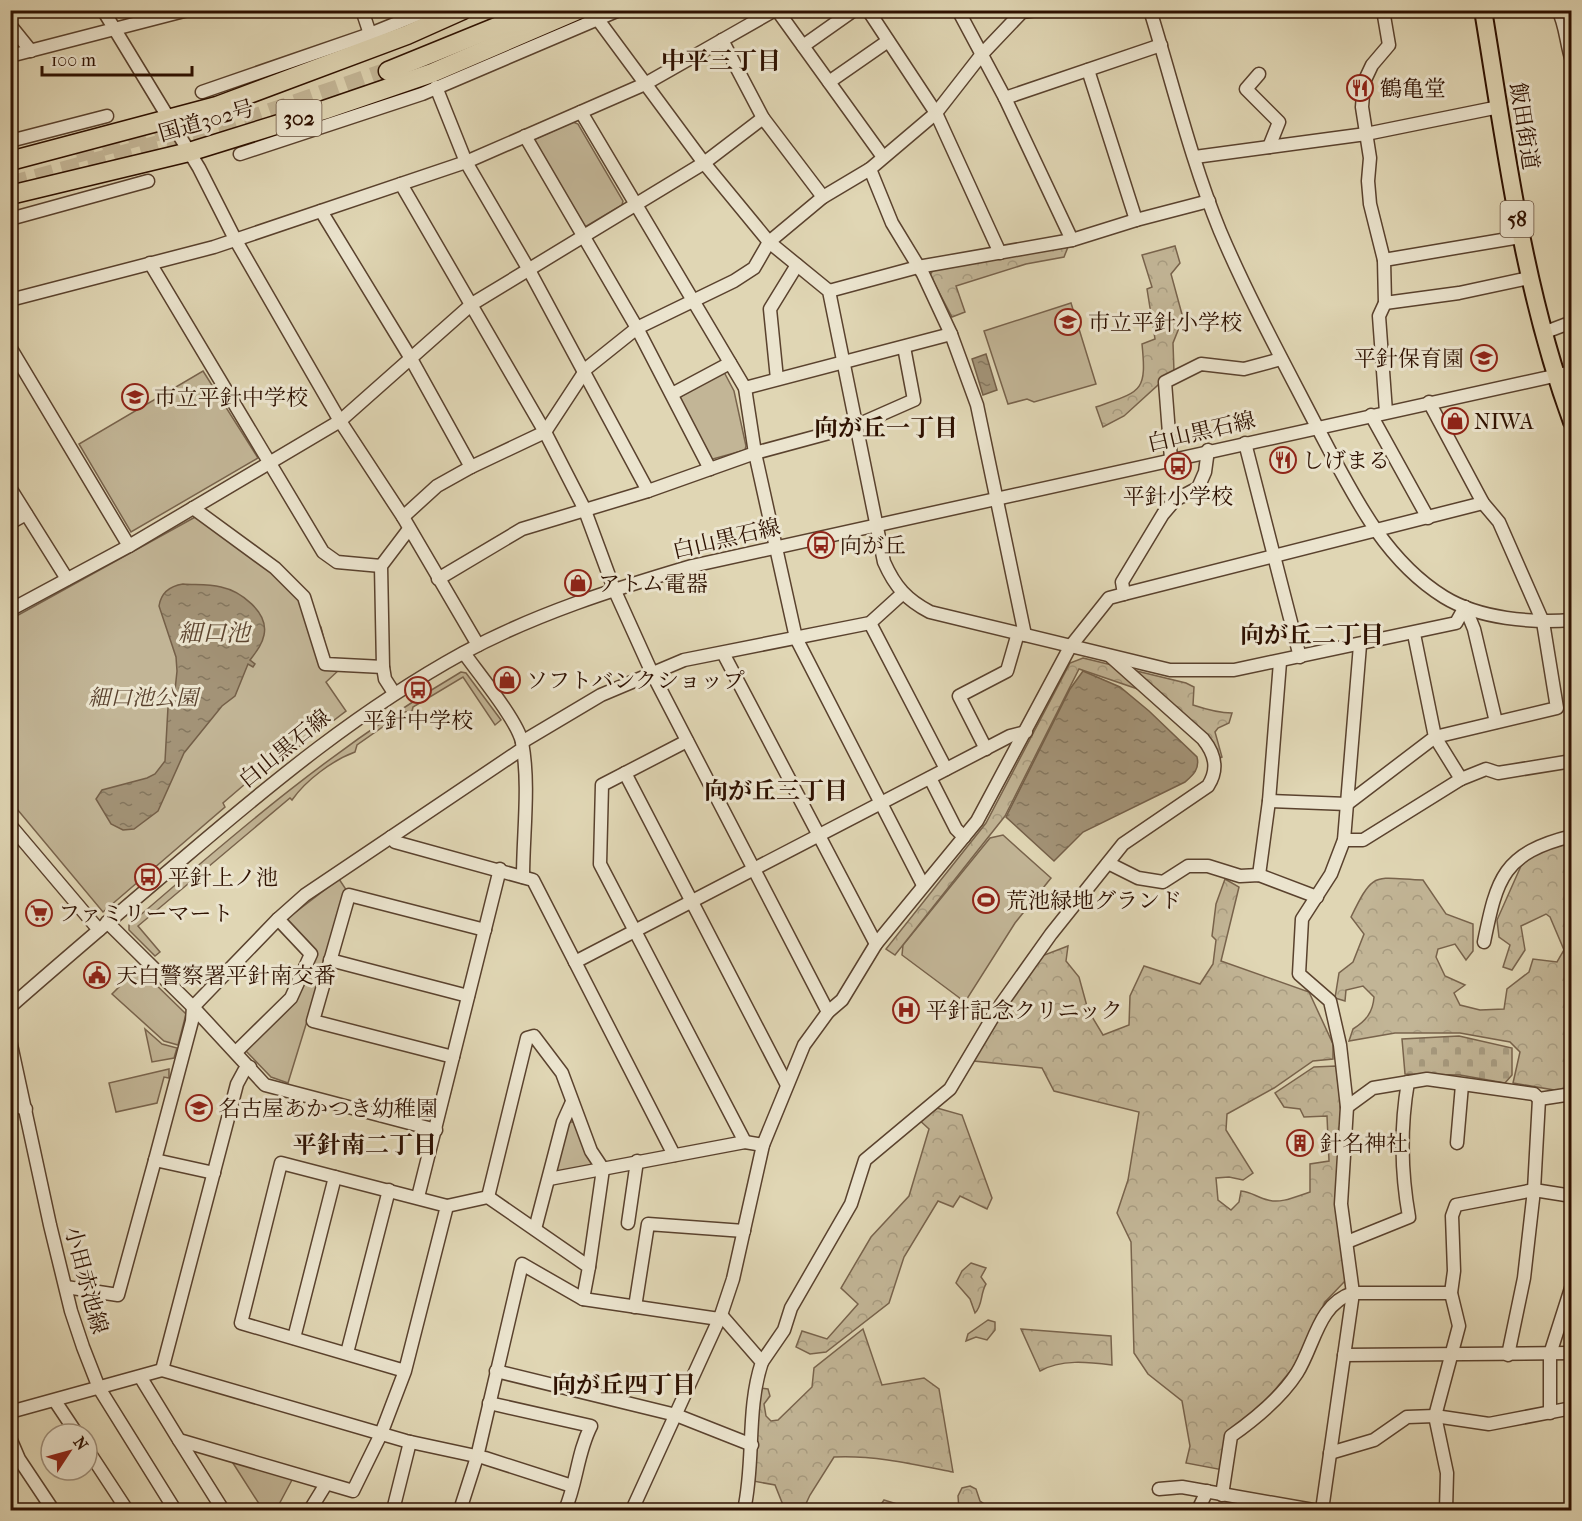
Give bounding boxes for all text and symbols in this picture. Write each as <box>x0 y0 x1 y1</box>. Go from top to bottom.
scale bar <box>42 39 192 77</box>
district label: 中平三丁目 <box>661 47 781 75</box>
text: 100 m <box>51 50 96 71</box>
restaurant icon: 鶴亀堂 <box>1345 73 1375 103</box>
place label: 鶴亀堂 <box>1380 76 1446 102</box>
street label: 飯田街道 <box>1504 81 1544 172</box>
street label: 国道302号 <box>155 95 257 147</box>
road number: 302 <box>276 100 322 136</box>
road number: 58 <box>1500 201 1534 237</box>
school or university icon: 市立平針小学校 <box>1053 307 1083 337</box>
place label: 市立平針小学校 <box>1088 310 1242 336</box>
school or university icon: 平針保育園 <box>1469 343 1499 373</box>
place label: 平針保育園 <box>1354 346 1464 372</box>
school or university icon: 市立平針中学校 <box>120 382 150 412</box>
place label: 市立平針中学校 <box>154 385 308 411</box>
shop icon: NIWA <box>1440 406 1470 436</box>
street label: 白山黒石線 <box>1145 407 1258 457</box>
place label: NIWA <box>1474 409 1535 435</box>
district label: 向が丘一丁目 <box>814 414 958 442</box>
restaurant icon: しげまる <box>1268 445 1298 475</box>
place label: しげまる <box>1302 448 1390 474</box>
bus stop icon: 平針小学校 <box>1163 451 1193 481</box>
place label: 平針小学校 <box>1123 484 1233 510</box>
street label: 白山黒石線 <box>670 514 783 564</box>
bus stop icon: 向が丘 <box>806 530 836 560</box>
place label: 向が丘 <box>840 533 906 559</box>
shop icon: アトム電器 <box>563 568 593 598</box>
place label: アトム電器 <box>598 571 708 597</box>
water label: 細口池 <box>178 619 253 647</box>
district label: 向が丘二丁目 <box>1240 621 1384 649</box>
shop icon: ソフトバンクショップ <box>492 665 522 695</box>
place label: ソフトバンクショップ <box>526 668 745 694</box>
bus stop icon: 平針中学校 <box>403 675 433 705</box>
park label: 細口池公園 <box>88 685 201 711</box>
street label: 白山黒石線 <box>234 704 336 793</box>
place label: 平針中学校 <box>363 708 473 734</box>
district label: 向が丘三丁目 <box>704 777 848 805</box>
bus stop icon: 平針上ノ池 <box>133 862 163 892</box>
place label: 平針上ノ池 <box>168 865 278 891</box>
sports icon: 荒池緑地グランド <box>971 885 1001 915</box>
place label: 荒池緑地グランド <box>1006 888 1182 914</box>
supermarket icon: ファミリーマート <box>24 898 54 928</box>
place label: ファミリーマート <box>58 901 234 927</box>
public building icon: 天白警察署平針南交番 <box>82 960 112 990</box>
place label: 天白警察署平針南交番 <box>116 963 336 989</box>
hospital icon: 平針記念クリニック <box>891 995 921 1025</box>
place label: 平針記念クリニック <box>926 998 1123 1024</box>
school or university icon: 名古屋あかつき幼稚園 <box>184 1093 214 1123</box>
place label: 名古屋あかつき幼稚園 <box>218 1096 438 1122</box>
building icon: 針名神社 <box>1285 1128 1315 1158</box>
district label: 平針南二丁目 <box>293 1131 437 1159</box>
place label: 針名神社 <box>1320 1131 1408 1157</box>
street label: 小田赤池線 <box>59 1224 113 1337</box>
district label: 向が丘四丁目 <box>552 1371 696 1399</box>
north arrow <box>39 1422 99 1482</box>
text: N <box>69 1433 92 1455</box>

